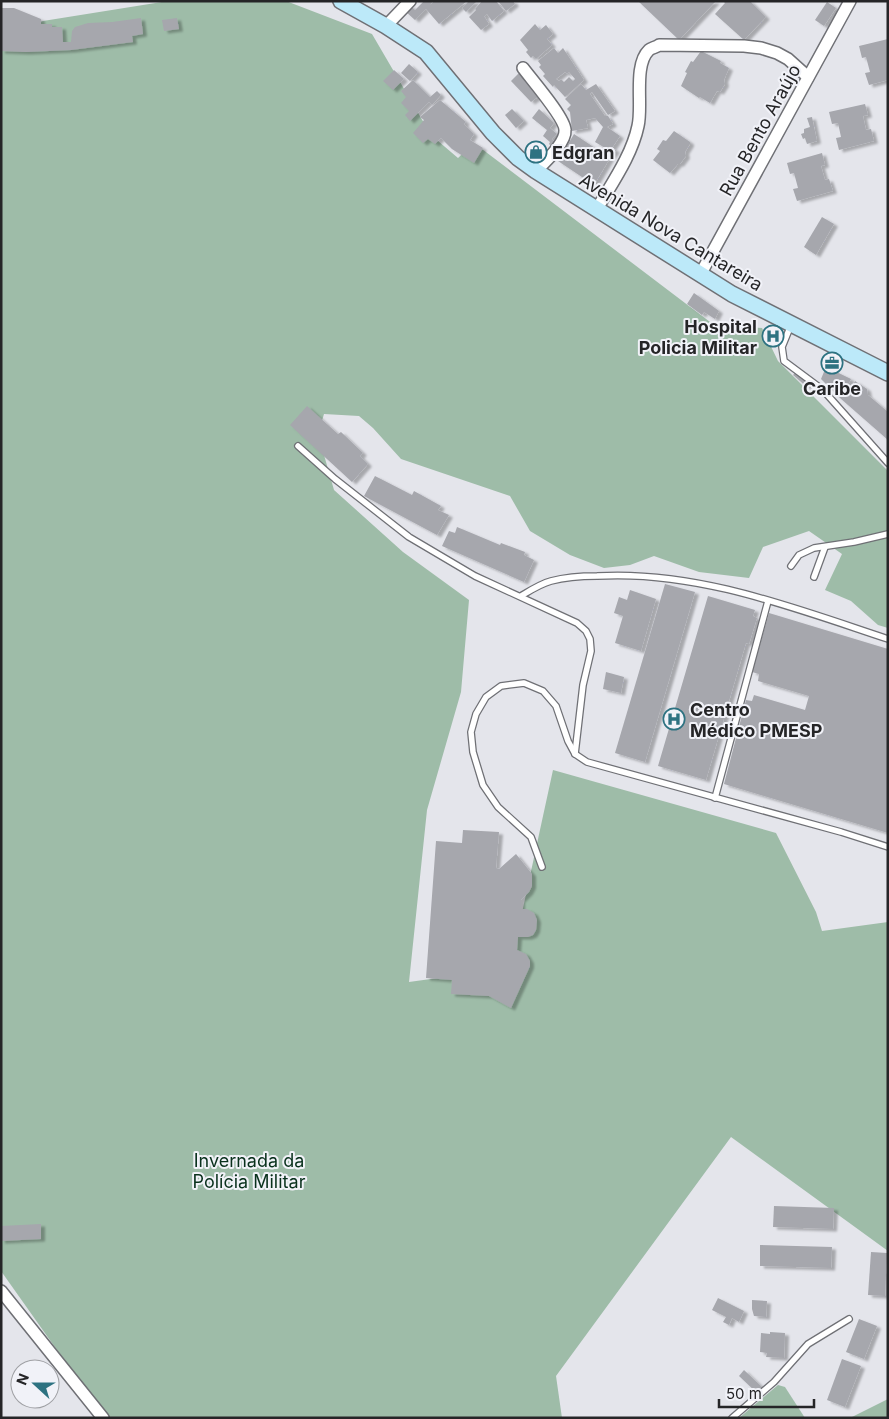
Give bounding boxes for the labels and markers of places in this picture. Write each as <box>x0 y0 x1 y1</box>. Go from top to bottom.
shop icon: Edgran <box>524 140 548 164</box>
place label: Edgran <box>552 142 614 163</box>
place label: Hospital Policia Militar <box>639 316 757 358</box>
hospital icon: Hospital Policia Militar <box>761 324 785 348</box>
office icon: Caribe <box>820 351 844 375</box>
place label: Caribe <box>803 378 861 399</box>
place label: Centro Médico PMESP <box>690 699 822 741</box>
hospital icon: Centro Médico PMESP <box>662 707 686 731</box>

